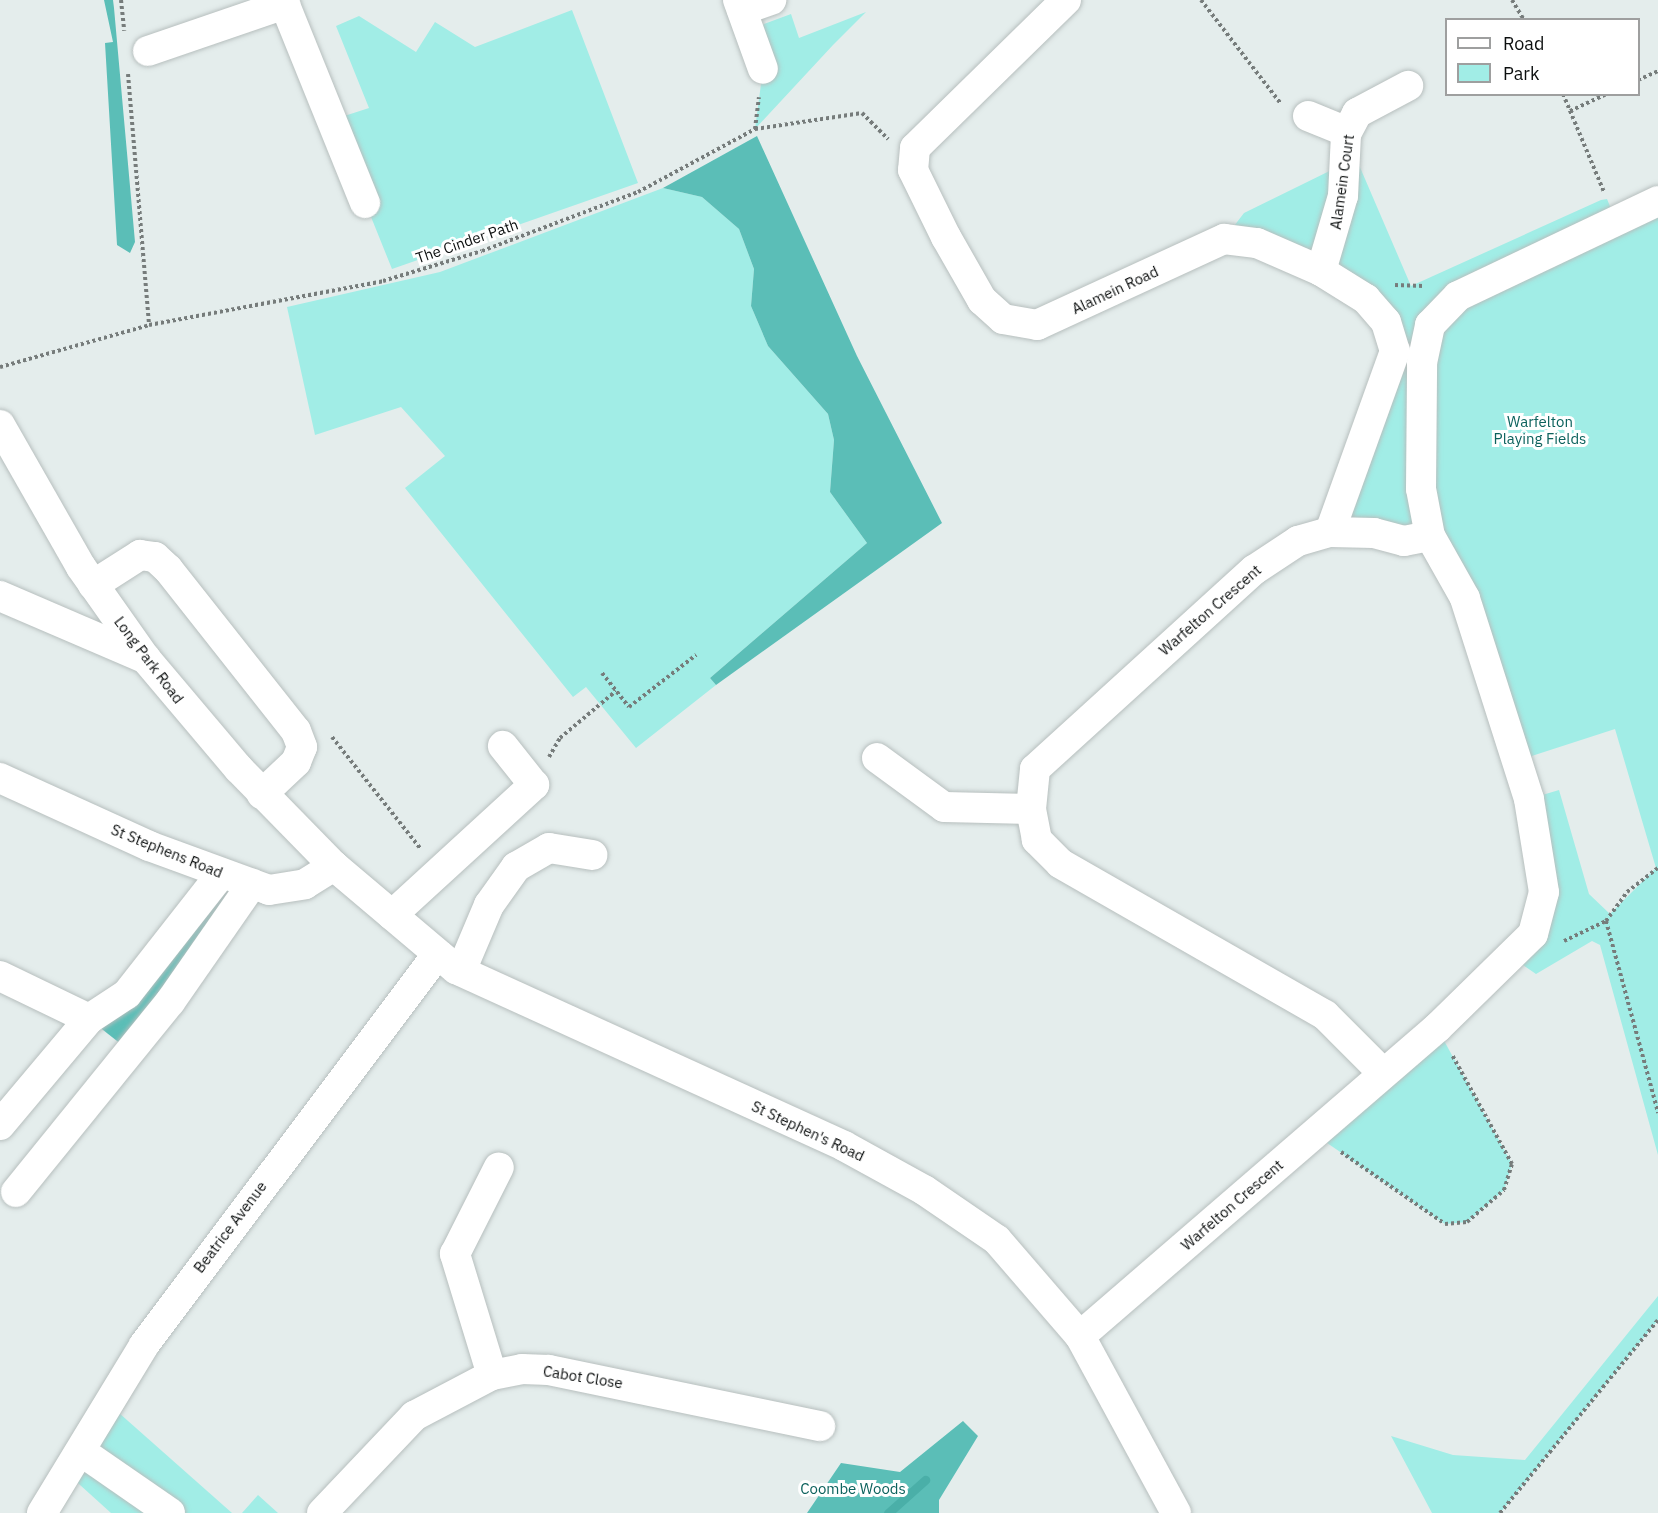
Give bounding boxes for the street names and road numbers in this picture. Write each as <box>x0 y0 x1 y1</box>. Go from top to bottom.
street label: Alamein Court <box>1326 133 1358 231</box>
street label: The Cinder Path <box>413 215 521 267</box>
street label: Alamein Road <box>1069 262 1161 318</box>
street label: Warfelton Crescent <box>1155 561 1265 659</box>
street label: Long Park Road <box>110 613 188 707</box>
street label: St Stephens Road <box>108 820 226 882</box>
street label: St Stephen's Road <box>749 1097 867 1165</box>
street label: Warfelton Crescent <box>1177 1156 1287 1254</box>
street label: Beatrice Avenue <box>190 1178 270 1276</box>
street label: Cabot Close <box>542 1362 624 1392</box>

